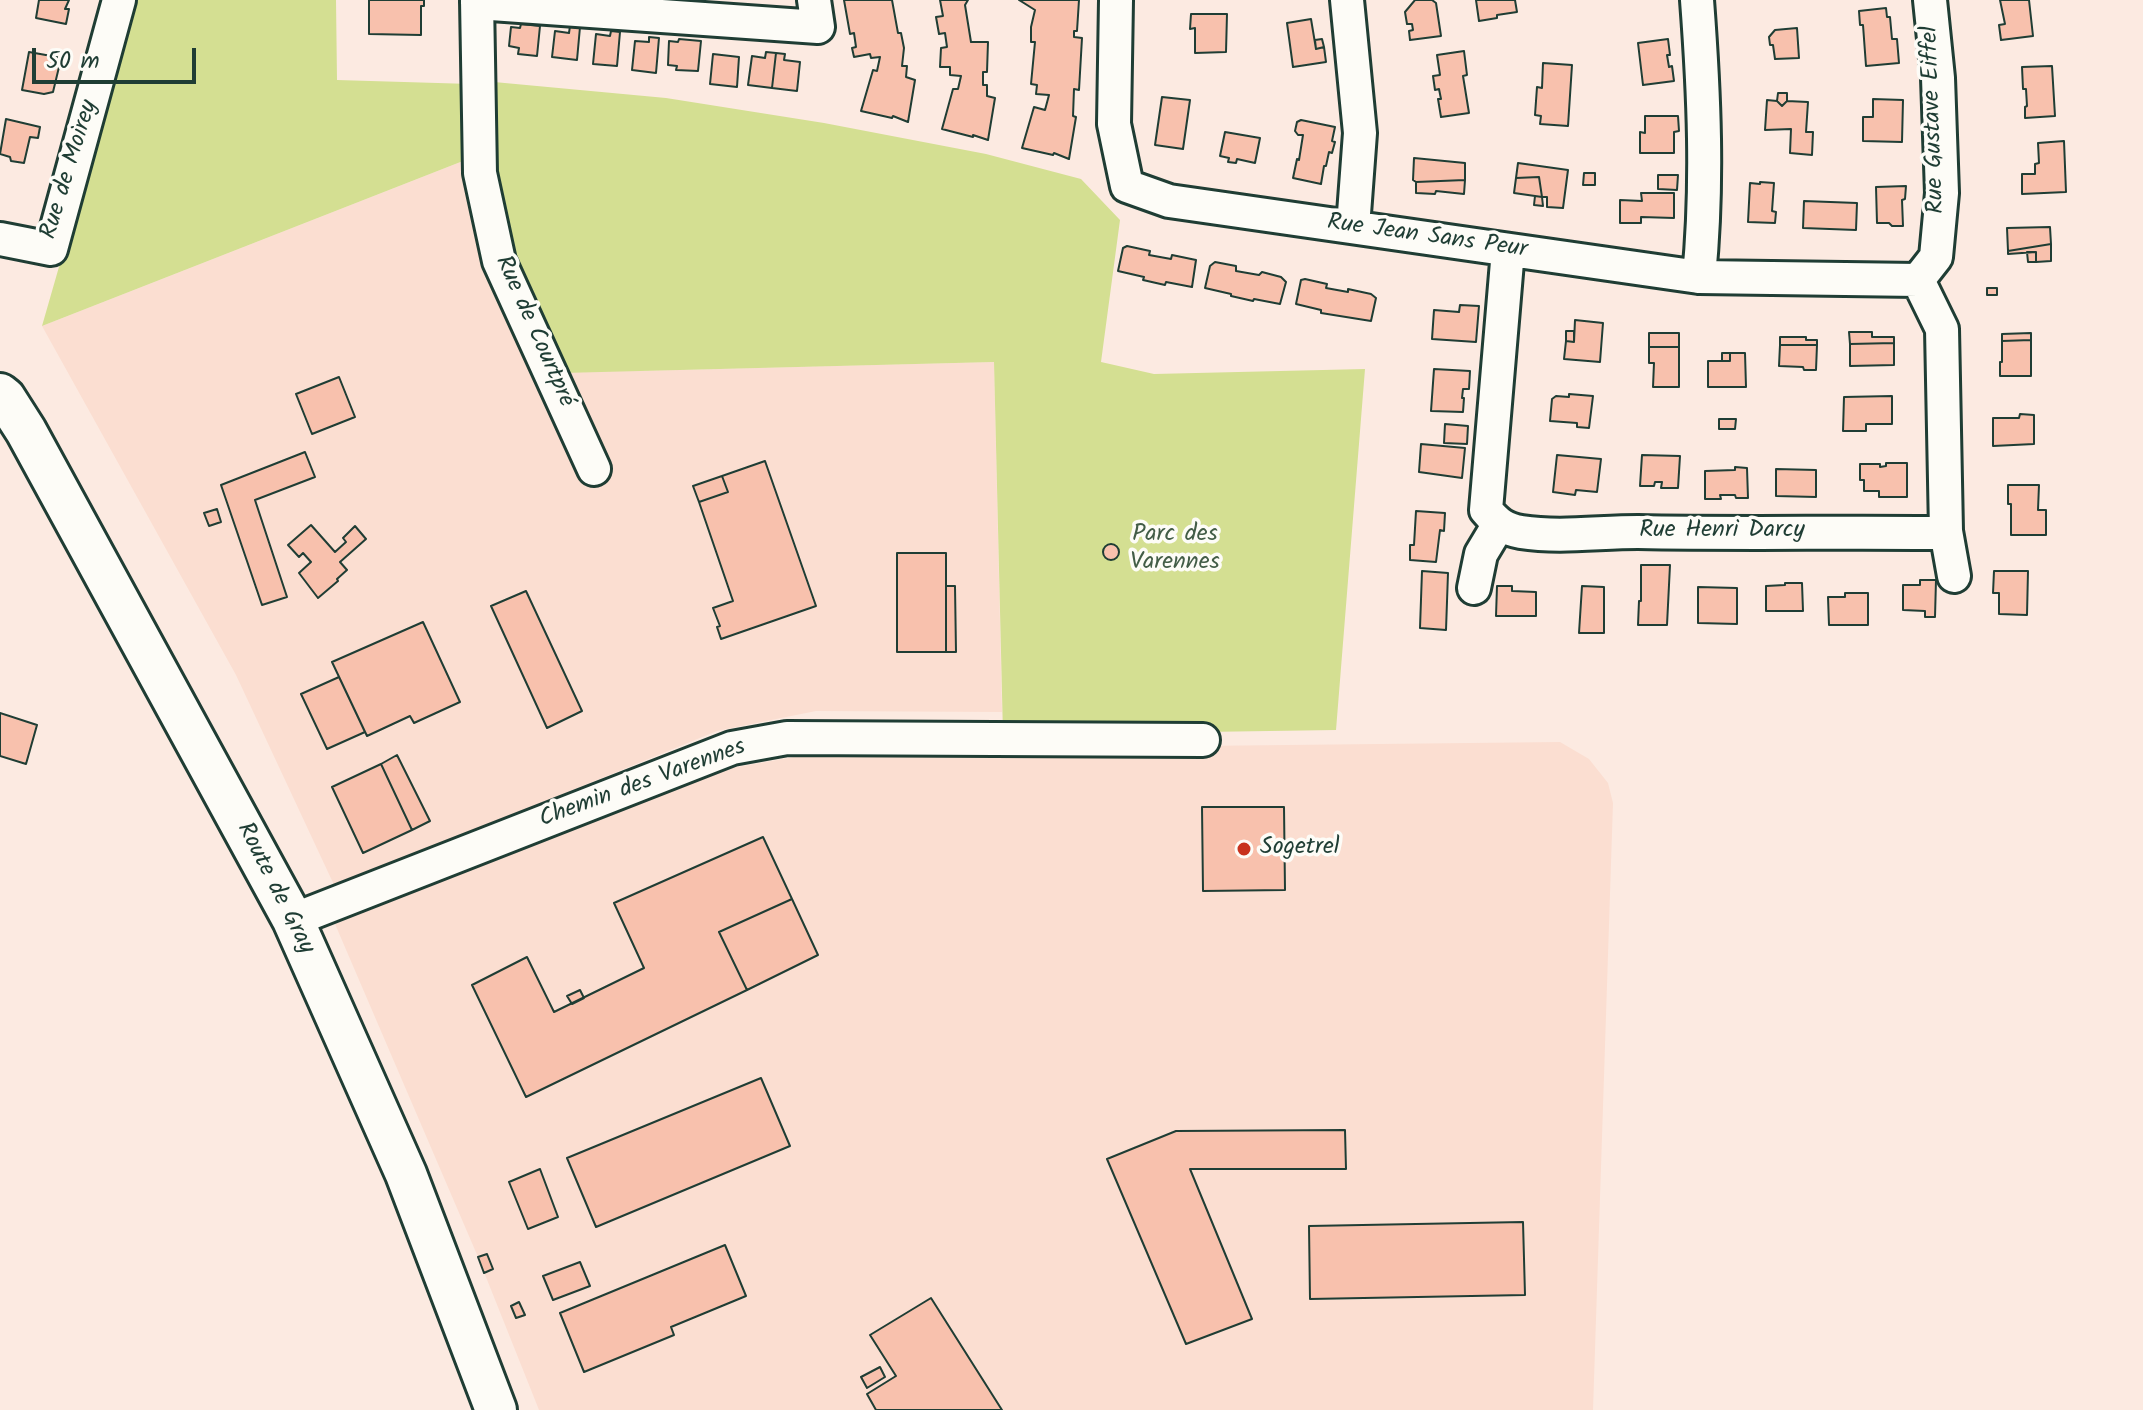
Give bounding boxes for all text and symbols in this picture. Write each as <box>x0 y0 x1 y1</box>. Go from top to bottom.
street label: Rue Gustave Eiffel <box>1917 26 1953 214</box>
scale bar <box>36 32 200 82</box>
text: 50 m <box>46 42 100 81</box>
street label: Rue de Moirey <box>36 97 106 243</box>
street label: Rue Jean Sans Peur <box>1325 210 1529 266</box>
street label: Rue de Courtpré <box>487 252 579 412</box>
street label: Rue Henri Darcy <box>1639 518 1805 546</box>
park label: Parc des Varennes <box>1130 522 1220 578</box>
street label: Chemin des Varennes <box>536 734 750 836</box>
street label: Route de Gray <box>229 818 319 960</box>
place label: Sogetrel <box>1260 835 1340 863</box>
marker: Sogetrel <box>1235 840 1253 858</box>

